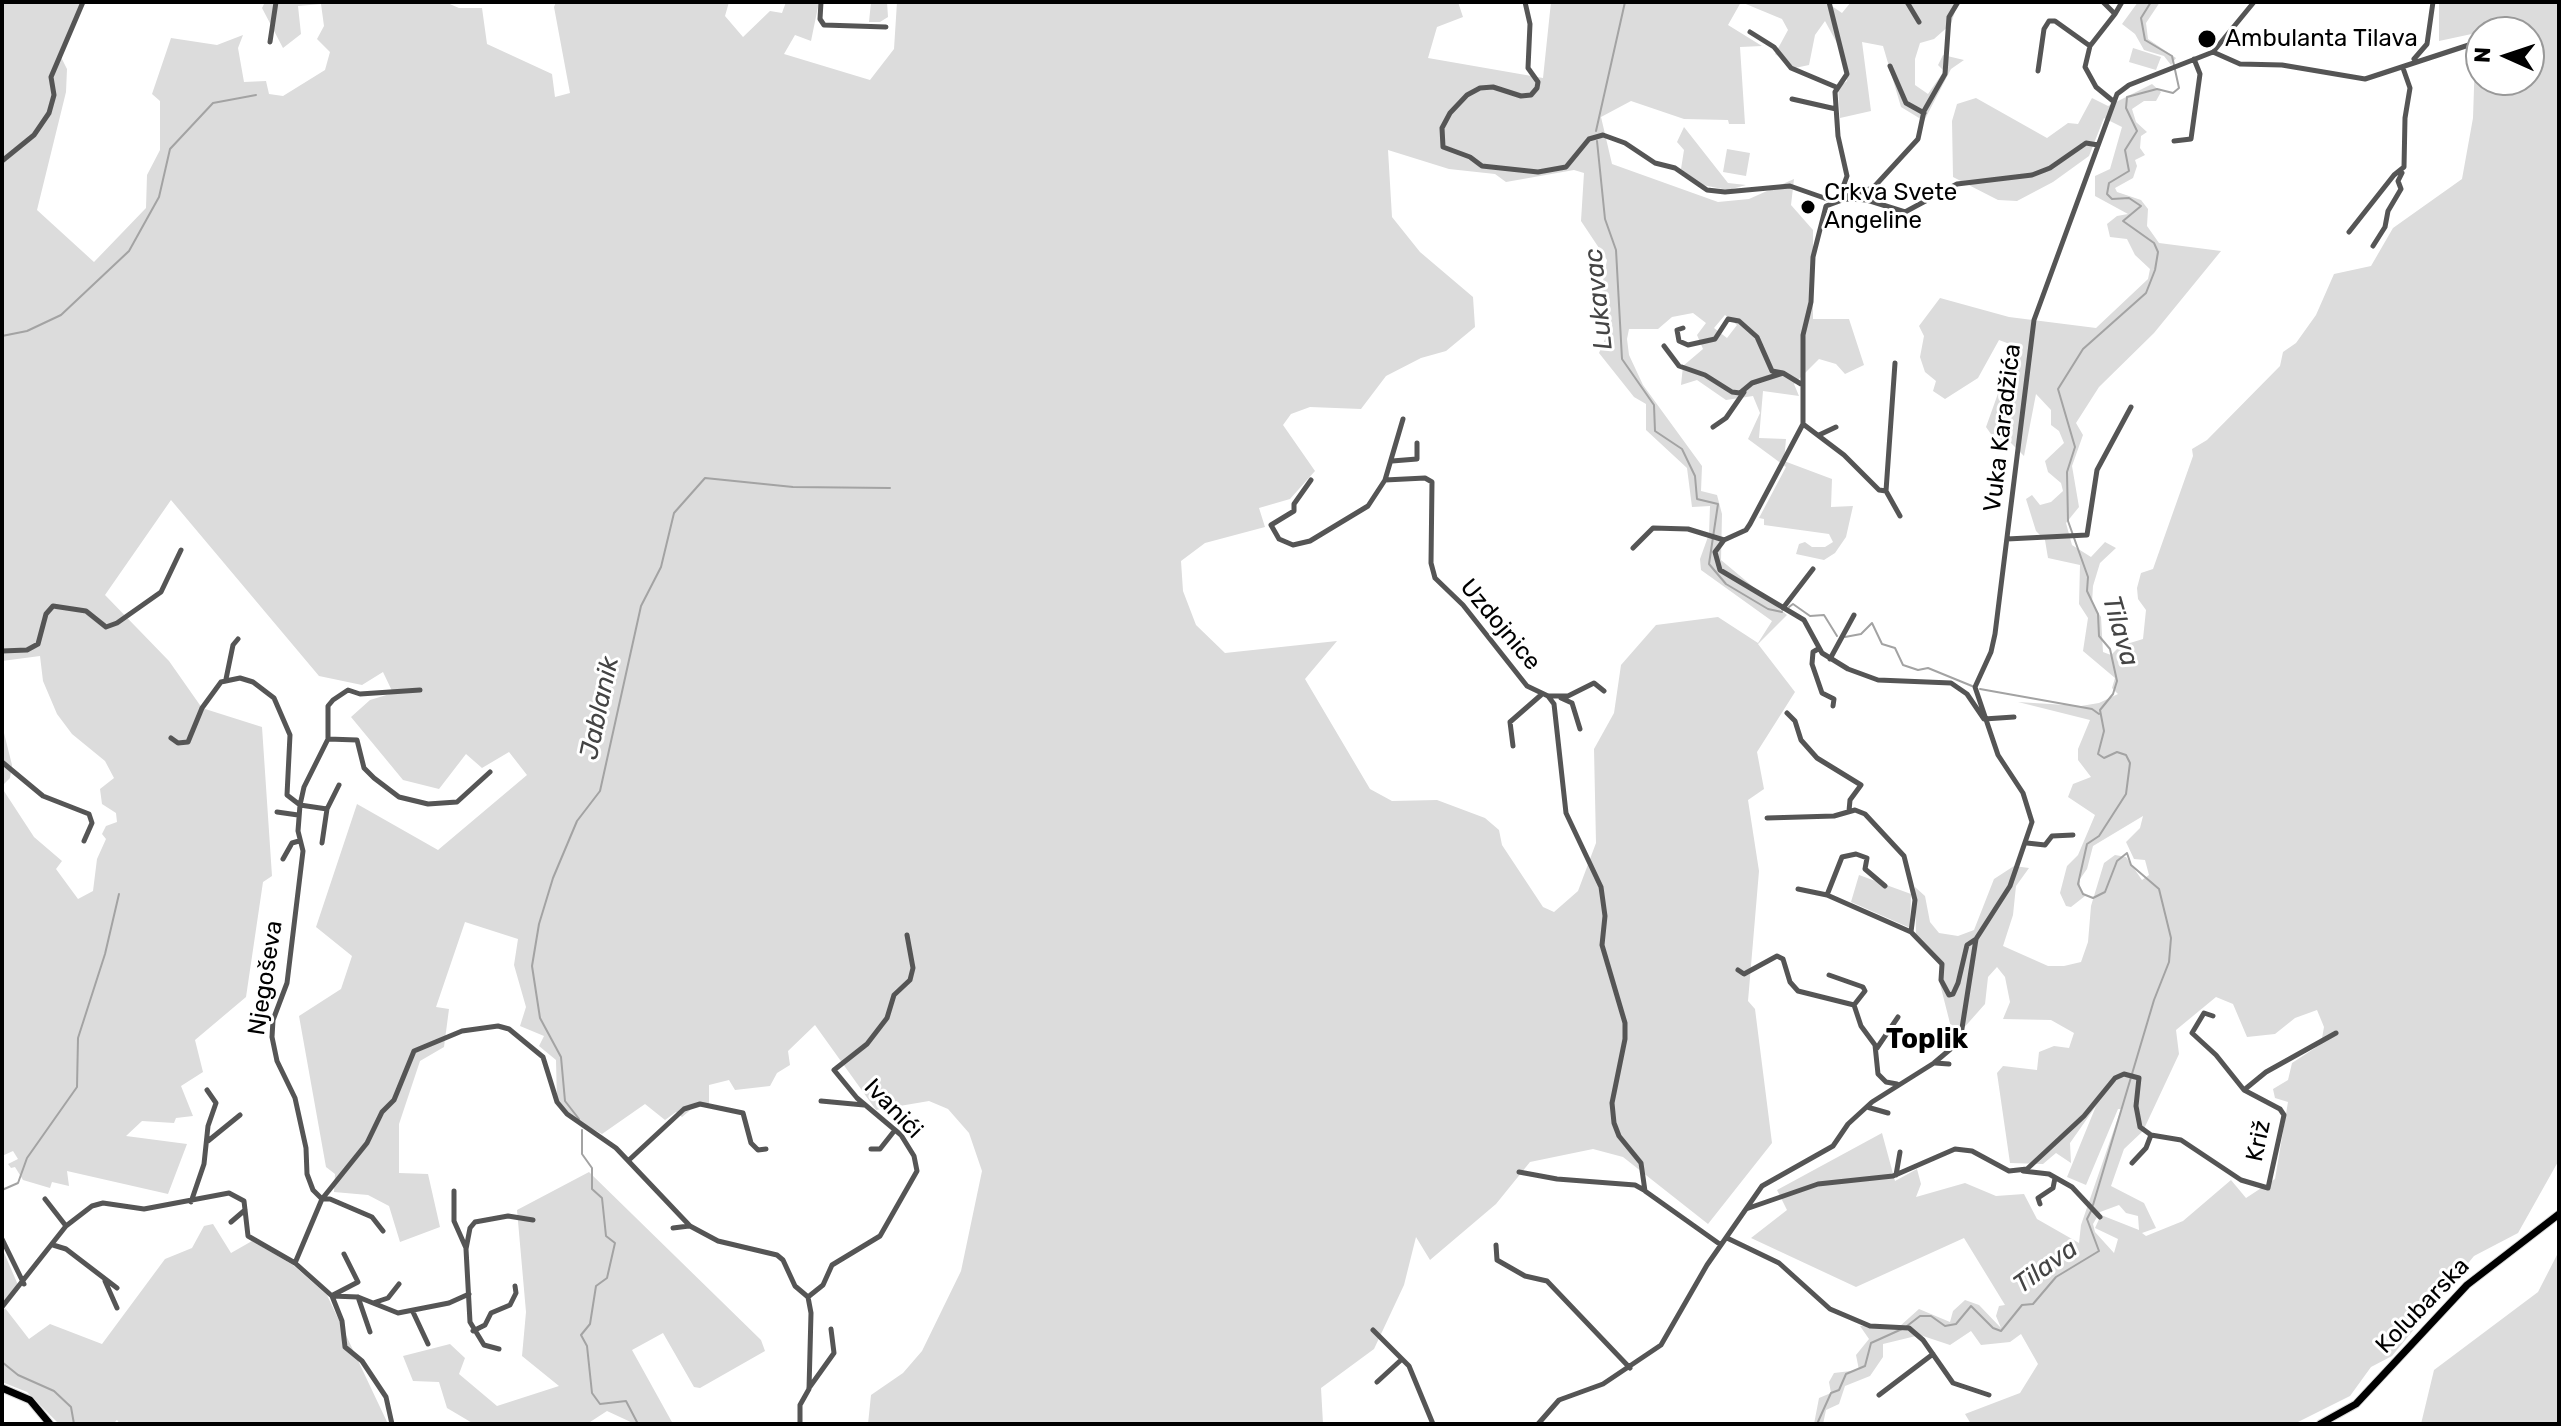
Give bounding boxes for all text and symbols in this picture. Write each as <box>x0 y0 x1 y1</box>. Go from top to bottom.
north arrow <box>2465 16 2545 96</box>
place label: Ambulanta Tilava <box>2225 25 2418 53</box>
marker: Ambulanta Tilava <box>2196 28 2218 50</box>
text: N <box>2469 46 2496 63</box>
place label: Crkva Svete Angeline <box>1824 179 1957 235</box>
marker: Crkva Svete Angeline <box>1799 198 1817 216</box>
water label: Lukavac <box>1578 247 1620 351</box>
street label: Vuka Karadžića <box>1978 342 2028 514</box>
street label: Uzdojnice <box>1454 574 1546 676</box>
water label: Tilava <box>2095 592 2145 670</box>
water label: Jablanik <box>574 654 626 762</box>
street label: Njegoševa <box>243 919 289 1037</box>
district label: Toplik <box>1886 1023 1968 1057</box>
street label: Ivanići <box>858 1073 928 1145</box>
street label: Križ <box>2241 1118 2277 1164</box>
water label: Tilava <box>2008 1233 2084 1301</box>
street label: Kolubarska <box>2370 1252 2476 1360</box>

